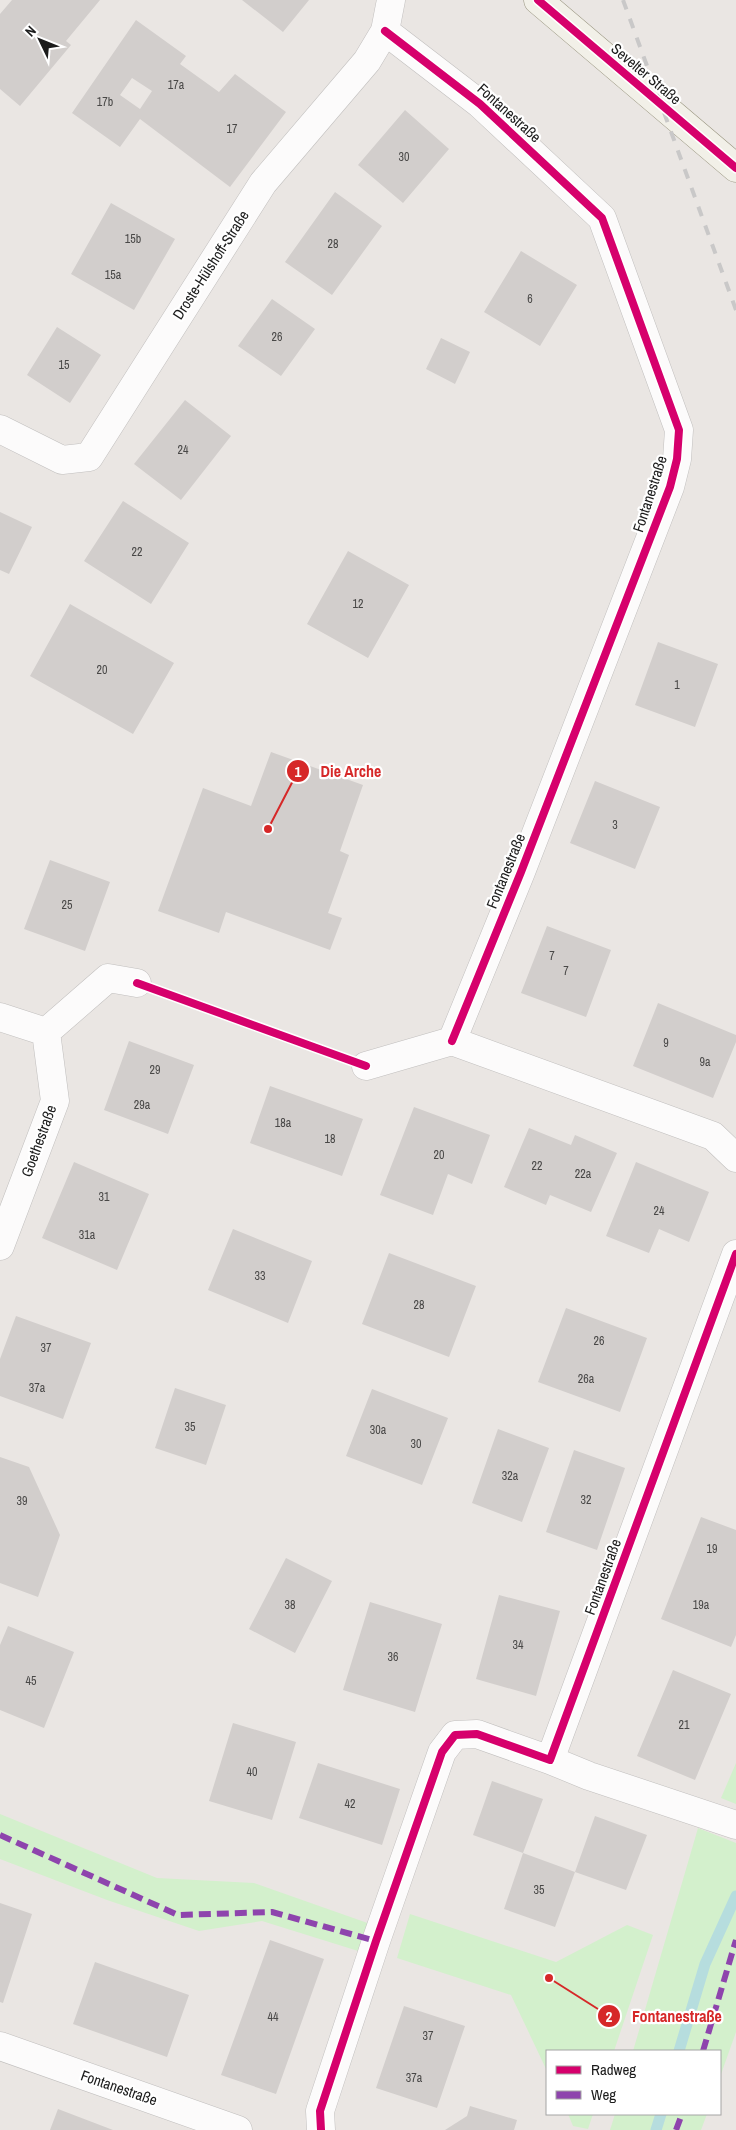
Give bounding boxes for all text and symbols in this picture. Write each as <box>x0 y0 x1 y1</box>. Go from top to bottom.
north arrow <box>15 15 65 65</box>
text: N <box>21 22 40 40</box>
street label: Sevelter Straße <box>607 38 686 109</box>
house number: 17a <box>168 77 185 93</box>
street label: Fontanestraße <box>473 78 546 147</box>
house number: 17b <box>97 94 113 110</box>
house number: 17 <box>227 121 238 137</box>
house number: 30 <box>399 149 409 165</box>
street label: Droste-Hülshoff-Straße <box>167 206 254 323</box>
house number: 15b <box>125 231 141 247</box>
house number: 28 <box>328 236 338 252</box>
house number: 15a <box>105 267 122 283</box>
house number: 6 <box>527 291 533 307</box>
house number: 26 <box>272 329 282 345</box>
house number: 15 <box>59 357 70 373</box>
house number: 24 <box>178 442 189 458</box>
street label: Fontanestraße <box>627 453 672 535</box>
house number: 22 <box>132 544 142 560</box>
house number: 12 <box>353 596 363 612</box>
house number: 20 <box>97 662 107 678</box>
house number: 1 <box>674 677 680 693</box>
callout: Die Arche <box>286 756 392 787</box>
text: Die Arche <box>321 760 381 782</box>
text: 1 <box>295 761 302 782</box>
house number: 3 <box>612 817 618 833</box>
street label: Fontanestraße <box>481 830 530 912</box>
house number: 25 <box>62 897 73 913</box>
house number: 7 <box>549 948 555 964</box>
house number: 7 <box>563 963 569 979</box>
house number: 9 <box>663 1035 669 1051</box>
house number: 9a <box>700 1054 711 1070</box>
house number: 29 <box>150 1062 160 1078</box>
house number: 29a <box>134 1097 151 1113</box>
street label: Goethestraße <box>16 1102 61 1180</box>
house number: 18a <box>275 1115 292 1131</box>
house number: 18 <box>325 1131 335 1147</box>
house number: 20 <box>434 1147 444 1163</box>
house number: 22 <box>532 1158 542 1174</box>
house number: 22a <box>575 1166 592 1182</box>
house number: 31 <box>99 1189 110 1205</box>
house number: 24 <box>654 1203 665 1219</box>
house number: 31a <box>79 1227 96 1243</box>
house number: 33 <box>255 1268 265 1284</box>
house number: 28 <box>414 1297 424 1313</box>
house number: 26 <box>594 1333 604 1349</box>
house number: 37 <box>41 1340 52 1356</box>
house number: 26a <box>578 1371 595 1387</box>
house number: 37a <box>29 1380 46 1396</box>
house number: 35 <box>185 1419 196 1435</box>
house number: 30a <box>370 1422 387 1438</box>
house number: 30 <box>411 1436 421 1452</box>
house number: 32a <box>502 1468 519 1484</box>
house number: 32 <box>581 1492 591 1508</box>
house number: 39 <box>17 1493 27 1509</box>
street label: Fontanestraße <box>579 1536 626 1618</box>
house number: 19 <box>707 1541 717 1557</box>
house number: 38 <box>285 1597 295 1613</box>
house number: 19a <box>693 1597 710 1613</box>
house number: 34 <box>513 1637 524 1653</box>
house number: 36 <box>388 1649 398 1665</box>
house number: 45 <box>26 1673 37 1689</box>
house number: 21 <box>679 1717 690 1733</box>
house number: 40 <box>247 1764 257 1780</box>
house number: 42 <box>345 1796 355 1812</box>
house number: 35 <box>534 1882 545 1898</box>
callout: Fontanestraße <box>597 2001 732 2032</box>
text: Fontanestraße <box>632 2005 722 2027</box>
text: 2 <box>606 2006 613 2027</box>
house number: 44 <box>268 2009 279 2025</box>
house number: 37 <box>423 2028 434 2044</box>
legend <box>546 2050 721 2115</box>
text: Radweg <box>591 2059 636 2080</box>
street label: Fontanestraße <box>78 2065 160 2110</box>
house number: 37a <box>406 2070 423 2086</box>
text: Weg <box>591 2084 616 2105</box>

